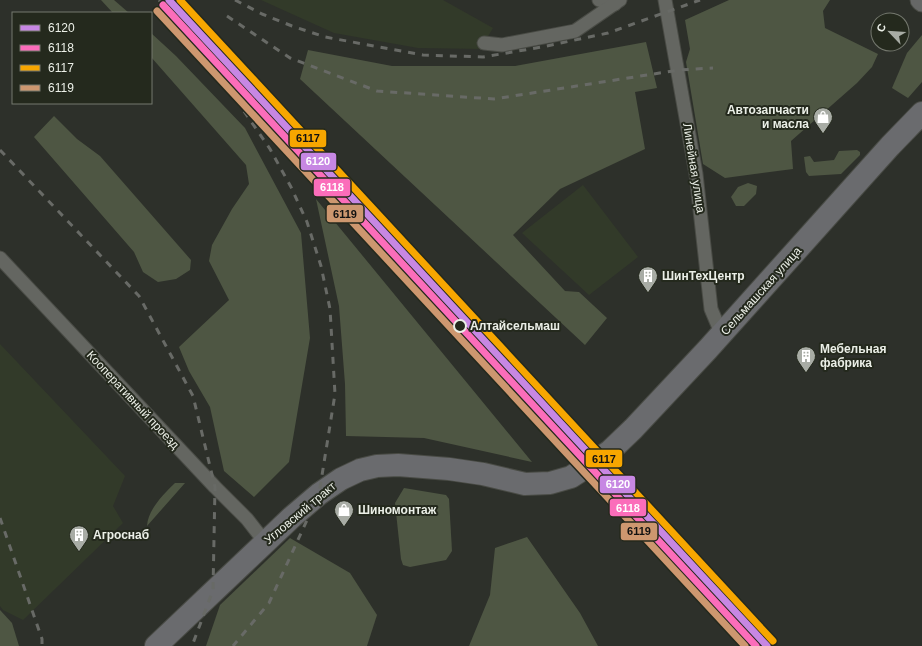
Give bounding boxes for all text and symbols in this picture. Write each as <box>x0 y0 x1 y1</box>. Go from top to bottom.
legend <box>12 12 152 104</box>
north arrow <box>870 12 910 52</box>
text: 6120 <box>48 21 75 35</box>
text: С <box>874 22 888 34</box>
text: 6118 <box>48 41 74 55</box>
text: 6117 <box>48 61 74 75</box>
text: 6119 <box>48 81 74 95</box>
place label: Автозапчасти и масла <box>727 103 809 131</box>
shop icon: Автозапчасти и масла <box>812 106 834 134</box>
street label: Линейная улица <box>680 122 708 214</box>
line badge: 6117 <box>289 129 327 148</box>
text: 6117 <box>296 132 320 144</box>
line badge: 6120 <box>300 152 337 171</box>
text: 6120 <box>306 155 330 167</box>
line badge: 6118 <box>313 178 351 197</box>
text: 6118 <box>320 181 344 193</box>
line badge: 6119 <box>326 204 364 223</box>
text: 6119 <box>333 208 357 220</box>
street label: Сельмашская улица <box>718 244 804 338</box>
building icon: ШинТехЦентр <box>637 265 659 293</box>
place label: ШинТехЦентр <box>662 269 745 283</box>
marker: Алтайсельмаш <box>453 319 467 333</box>
place label: Алтайсельмаш <box>470 319 560 333</box>
place label: Мебельная фабрика <box>820 342 887 370</box>
building icon: Мебельная фабрика <box>795 345 817 373</box>
street label: Кооперативный проезд <box>84 348 182 452</box>
line badge: 6117 <box>585 449 623 468</box>
text: 6117 <box>592 453 616 465</box>
line badge: 6120 <box>599 475 636 494</box>
text: 6120 <box>606 478 630 490</box>
street label: Угловский тракт <box>261 479 339 547</box>
line badge: 6118 <box>609 498 647 517</box>
shop icon: Шиномонтаж <box>333 499 355 527</box>
text: 6118 <box>616 502 640 514</box>
place label: Шиномонтаж <box>358 503 437 517</box>
line badge: 6119 <box>620 522 658 541</box>
building icon: Агроснаб <box>68 524 90 552</box>
text: 6119 <box>627 525 651 537</box>
place label: Агроснаб <box>93 528 149 542</box>

